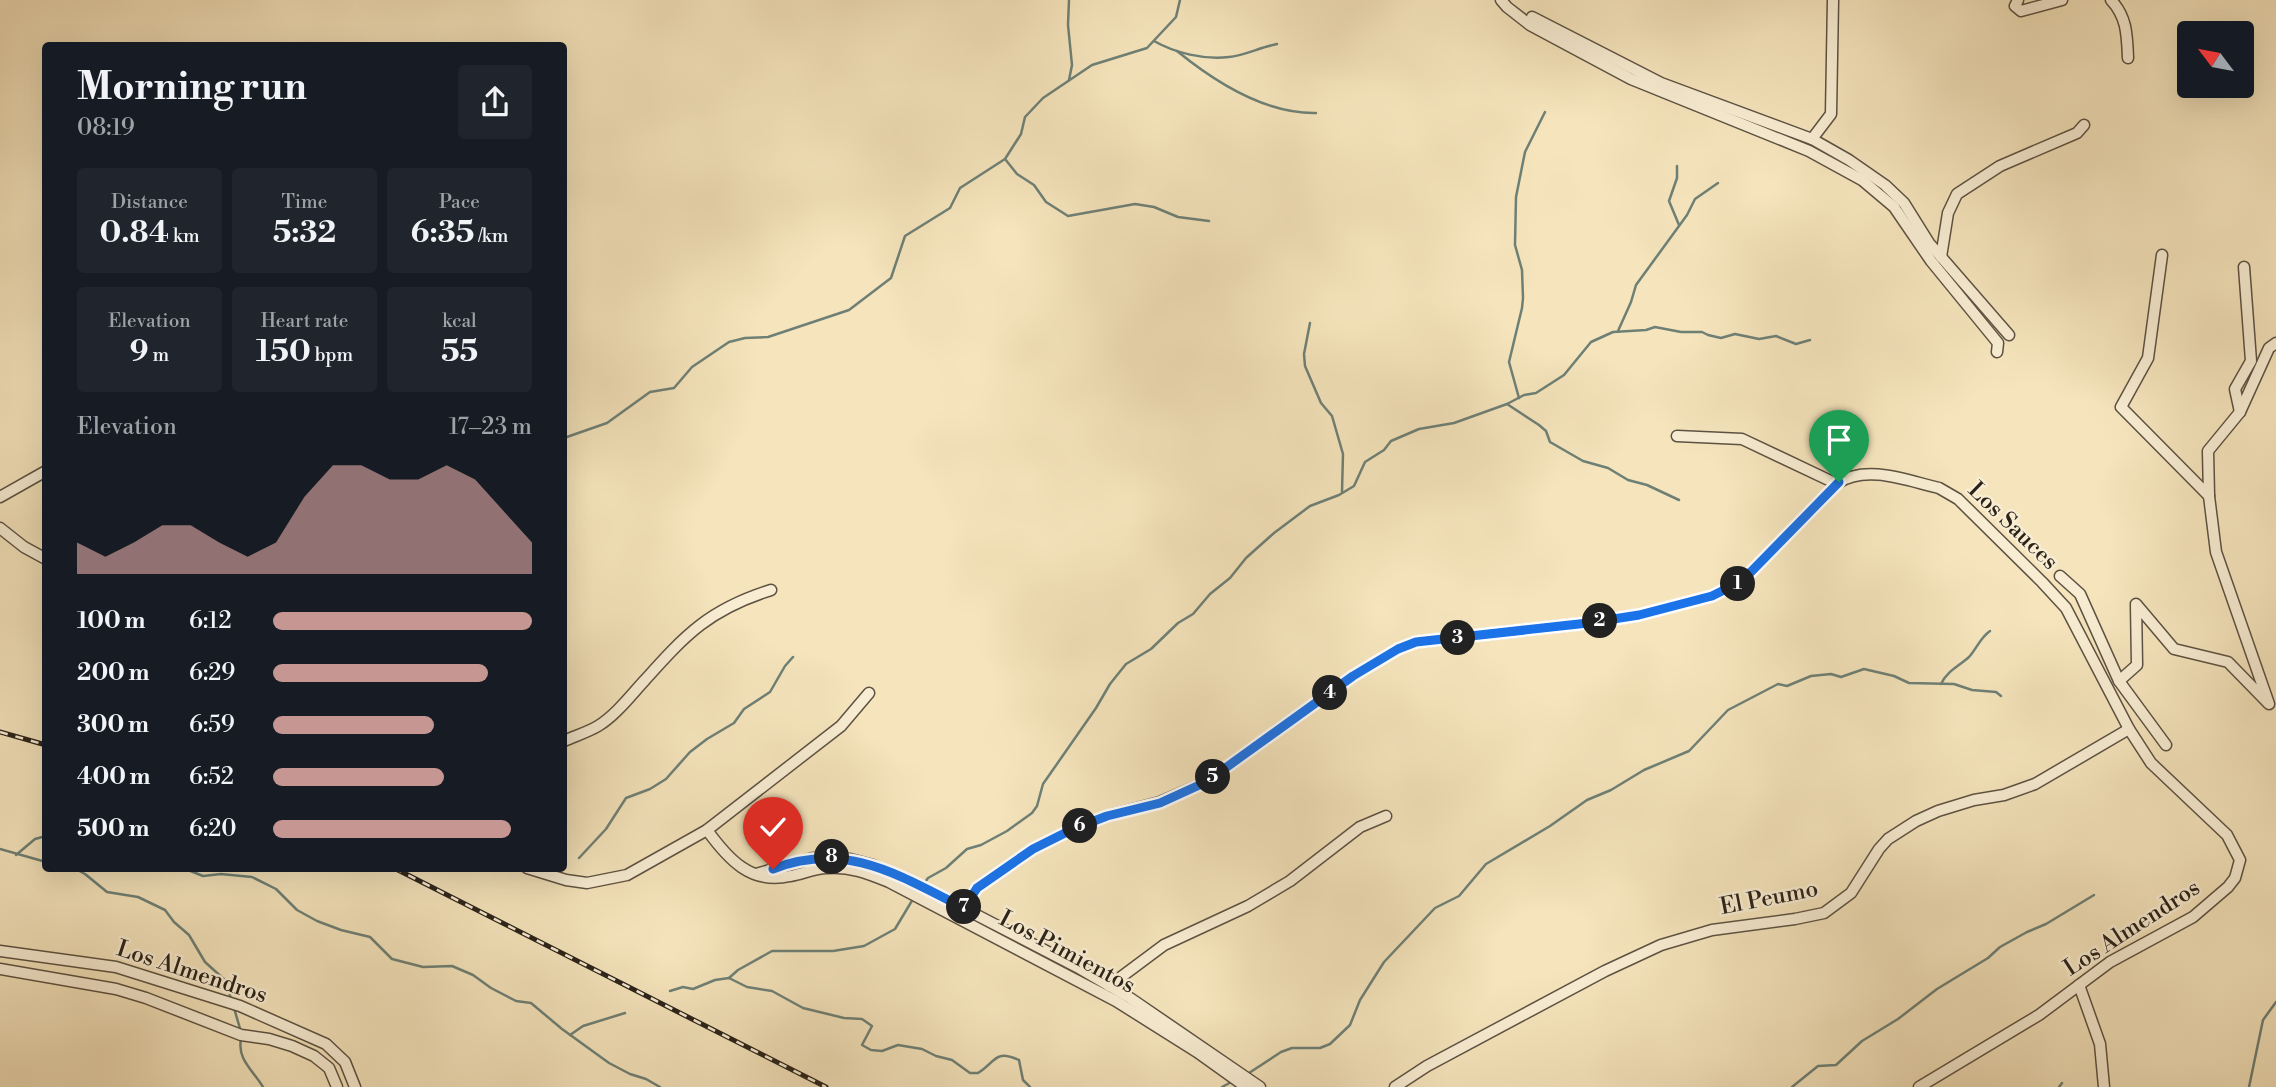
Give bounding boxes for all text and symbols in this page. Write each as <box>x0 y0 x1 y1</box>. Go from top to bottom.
north arrow <box>2177 21 2254 98</box>
map controls <box>2177 21 2254 98</box>
text: Morning run <box>77 64 307 111</box>
button: share <box>458 65 532 139</box>
text: 08:19 <box>77 114 135 142</box>
text: Distance <box>111 190 188 214</box>
text: Time <box>282 190 327 214</box>
text: Pace <box>439 190 480 214</box>
text: 0.84 <box>99 214 169 252</box>
text: 5:32 <box>273 214 336 252</box>
text: 6:35 <box>411 214 474 252</box>
text: km <box>169 224 200 248</box>
text: /km <box>474 224 508 248</box>
text: Elevation <box>108 309 191 333</box>
text: Heart rate <box>261 309 348 333</box>
text: kcal <box>442 309 477 333</box>
text: 9 <box>130 333 149 371</box>
text: 150 <box>256 333 311 371</box>
text: 55 <box>441 333 478 371</box>
text: m <box>149 343 169 367</box>
text: bpm <box>311 343 353 367</box>
pin <box>1809 410 1869 482</box>
text: Elevation <box>77 413 177 441</box>
text: 17–23 m <box>449 413 532 441</box>
icon: arrive <box>1820 421 1858 459</box>
street label: Los Sauces <box>1962 476 2064 576</box>
pin: 1 <box>1720 566 1756 602</box>
text: 1 <box>1733 571 1742 595</box>
pin: 2 <box>1582 604 1618 638</box>
text: 100 m <box>77 607 145 635</box>
text: 6:12 <box>189 607 232 635</box>
text: 2 <box>1594 608 1605 632</box>
pin: 3 <box>1440 620 1476 656</box>
text: 3 <box>1452 625 1463 649</box>
text: 200 m <box>77 659 149 687</box>
text: 6:29 <box>189 659 235 687</box>
pin: 4 <box>1312 676 1348 710</box>
text: 4 <box>1323 680 1336 704</box>
text: 300 m <box>77 711 149 739</box>
text: 6:59 <box>189 711 235 739</box>
pin: 5 <box>1196 760 1230 794</box>
text: 400 m <box>77 763 150 791</box>
text: 6:52 <box>189 763 234 791</box>
text: 5 <box>1207 764 1218 788</box>
pin <box>743 797 803 869</box>
icon: check <box>754 808 792 846</box>
pin: 6 <box>1062 808 1098 844</box>
text: 6 <box>1074 813 1085 837</box>
text: 500 m <box>77 815 149 843</box>
text: 6:20 <box>189 815 237 843</box>
pin: 8 <box>814 840 850 874</box>
text: 8 <box>825 844 838 868</box>
street label: Los Almendros <box>2059 874 2205 982</box>
street label: El Peumo <box>1717 875 1821 921</box>
pin: 7 <box>946 890 982 925</box>
text: 7 <box>958 894 969 918</box>
street label: Los Pimientos <box>994 904 1140 1000</box>
street label: Los Almendros <box>113 934 271 1010</box>

